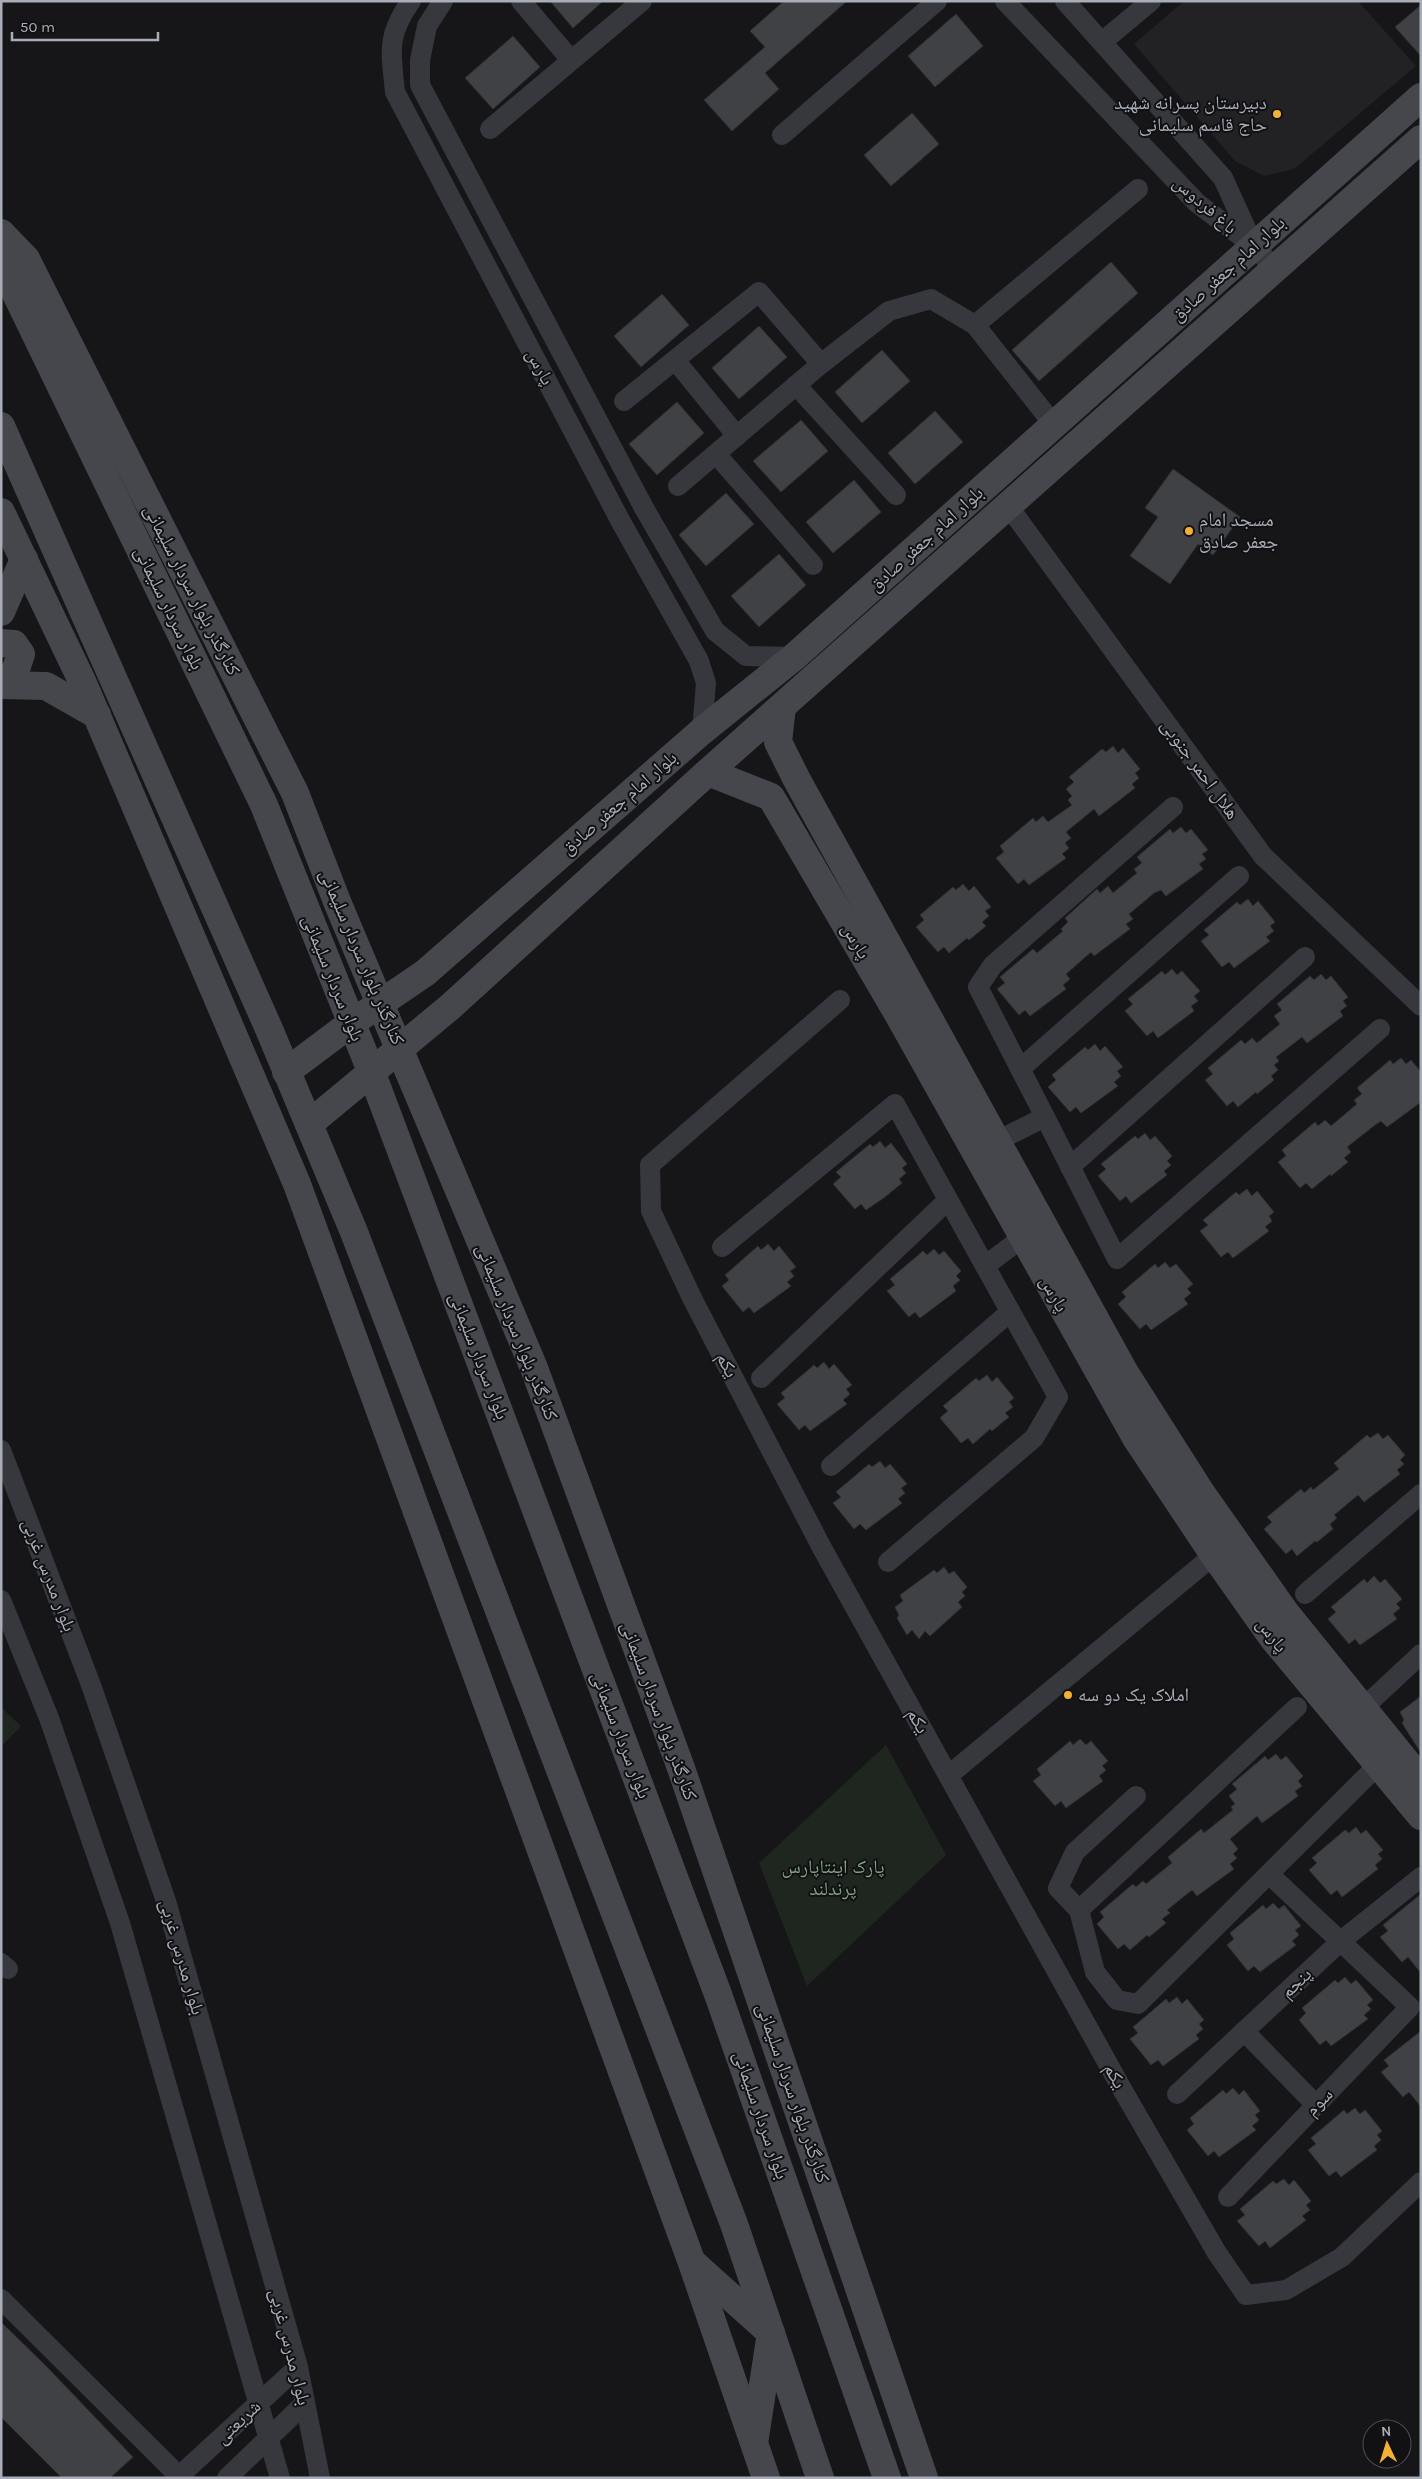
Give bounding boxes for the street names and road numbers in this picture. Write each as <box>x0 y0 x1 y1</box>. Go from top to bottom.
street label: باغ فردوس <box>1168 171 1242 239</box>
street label: بلوار امام جعفر صادق <box>1166 212 1291 328</box>
street label: پارس <box>521 345 559 389</box>
street label: بلوار امام جعفر صادق <box>864 482 989 598</box>
street label: کنارگذر بلوار سردار سلیمانی <box>139 501 245 679</box>
street label: بلوار سردار سلیمانی <box>129 543 209 673</box>
street label: هلال احمر جنوبی <box>1156 715 1244 823</box>
street label: بلوار امام جعفر صادق <box>557 747 683 861</box>
street label: کنارگذر بلوار سردار سلیمانی <box>315 866 409 1048</box>
street label: بلوار سردار سلیمانی <box>297 911 369 1045</box>
street label: پارس <box>837 919 875 963</box>
street label: کنارگذر بلوار سردار سلیمانی <box>471 1240 563 1424</box>
street label: پارس <box>1035 1272 1073 1316</box>
street label: بلوار سردار سلیمانی <box>444 1289 514 1423</box>
street label: یکم <box>711 1349 743 1382</box>
street label: بلوار مدرس غربی <box>17 1515 81 1635</box>
street label: پارس <box>1252 1613 1292 1657</box>
street label: کنارگذر بلوار سردار سلیمانی <box>616 1618 702 1804</box>
street label: بلوار سردار سلیمانی <box>586 1668 656 1802</box>
street label: یکم <box>901 1705 934 1738</box>
street label: بلوار مدرس غربی <box>155 1897 209 2017</box>
street label: پنجم <box>1276 1963 1317 2004</box>
street label: کنارگذر بلوار سردار سلیمانی <box>751 2000 835 2186</box>
street label: بلوار سردار سلیمانی <box>728 2048 794 2182</box>
street label: یکم <box>1098 2060 1131 2093</box>
street label: سوم <box>1300 2083 1339 2122</box>
street label: بلوار مدرس غربی <box>265 2286 315 2408</box>
street label: شریعتی <box>211 2395 265 2449</box>

